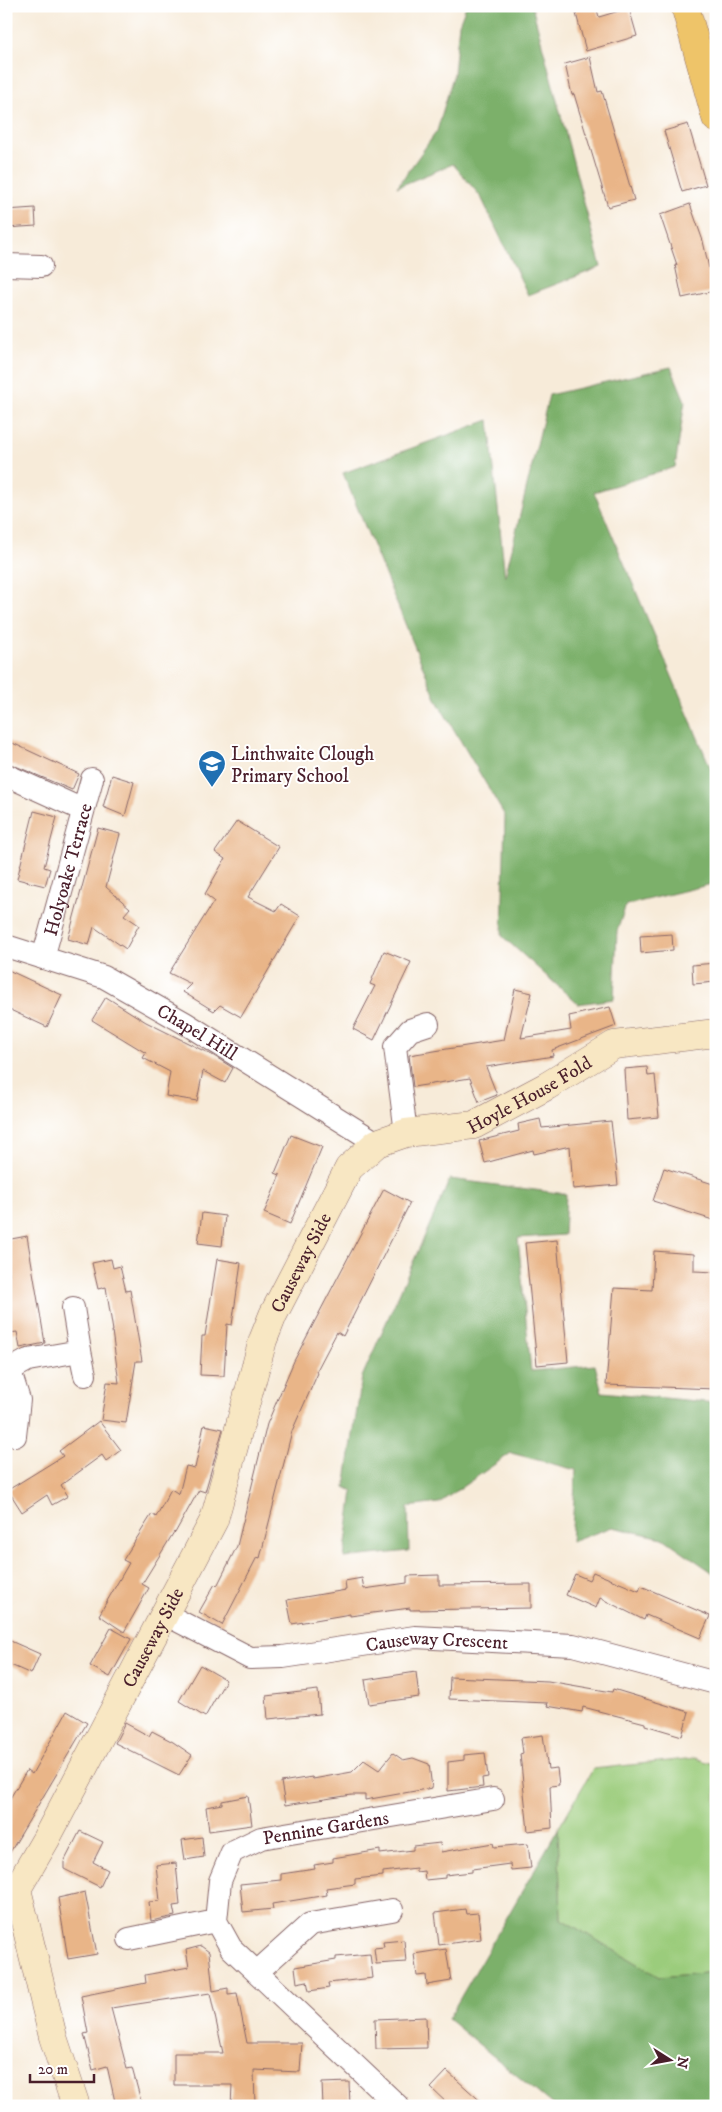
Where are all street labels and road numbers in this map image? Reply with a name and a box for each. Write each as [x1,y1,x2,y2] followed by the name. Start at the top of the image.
[40,801,98,939] street label: Holyoake Terrace
[152,999,242,1066] street label: Chapel Hill
[464,1051,597,1140] street label: Hoyle House Fold
[266,1209,337,1317] street label: Causeway Side
[118,1584,189,1692] street label: Causeway Side
[364,1627,509,1657] street label: Causeway Crescent
[261,1807,390,1851] street label: Pennine Gardens

